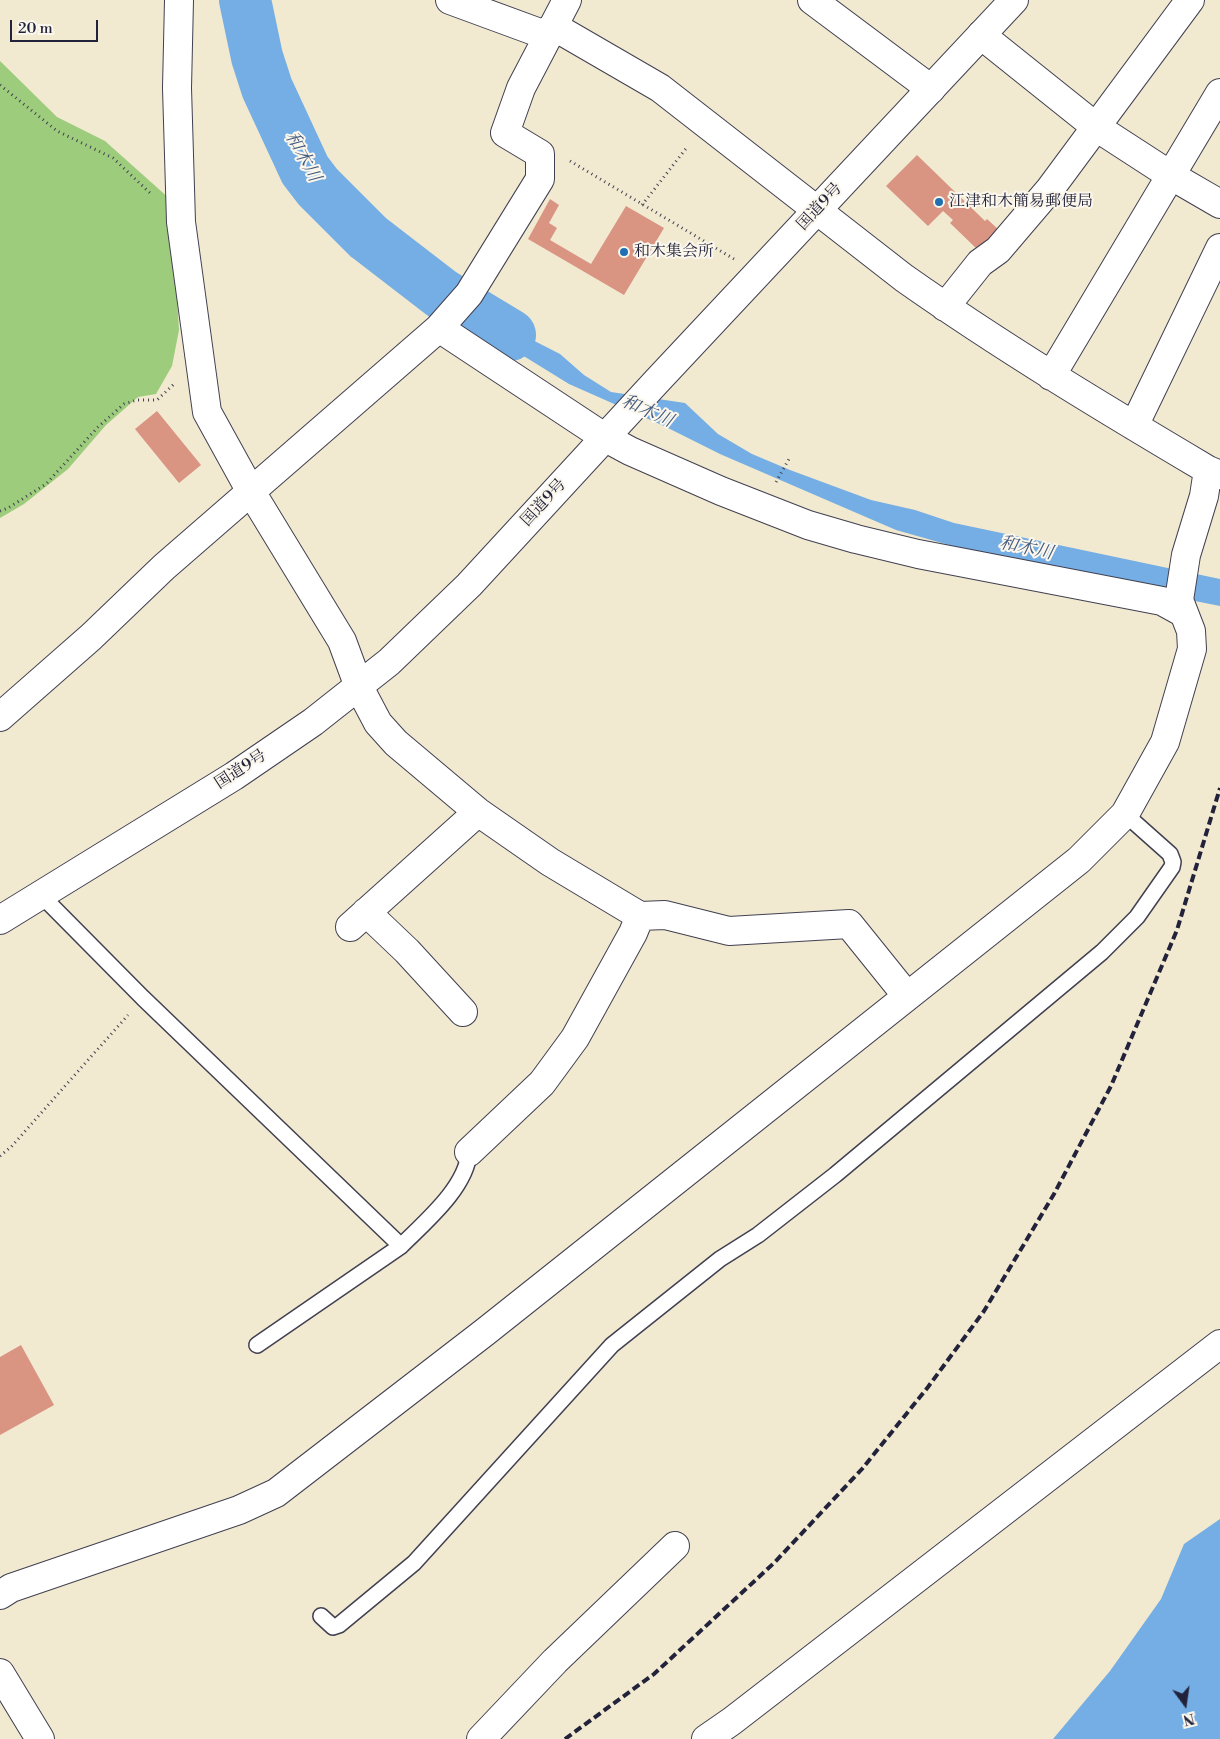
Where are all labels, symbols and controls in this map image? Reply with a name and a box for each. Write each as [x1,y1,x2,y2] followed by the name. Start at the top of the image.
[12,10,100,42] scale bar
[18,19,53,38] text: 20 m
[279,128,325,186] water label: 和木川
[793,179,847,235] street label: 国道9号
[949,192,1093,212] place label: 江津和木簡易郵便局
[933,196,945,208] marker: 江津和木簡易郵便局
[634,242,714,262] place label: 和木集会所
[618,246,630,258] marker: 和木集会所
[618,391,676,433] water label: 和木川
[517,475,571,531] street label: 国道9号
[997,533,1055,565] water label: 和木川
[212,746,270,794] street label: 国道9号
[1160,1679,1210,1729] north arrow
[1181,1708,1196,1729] text: N

